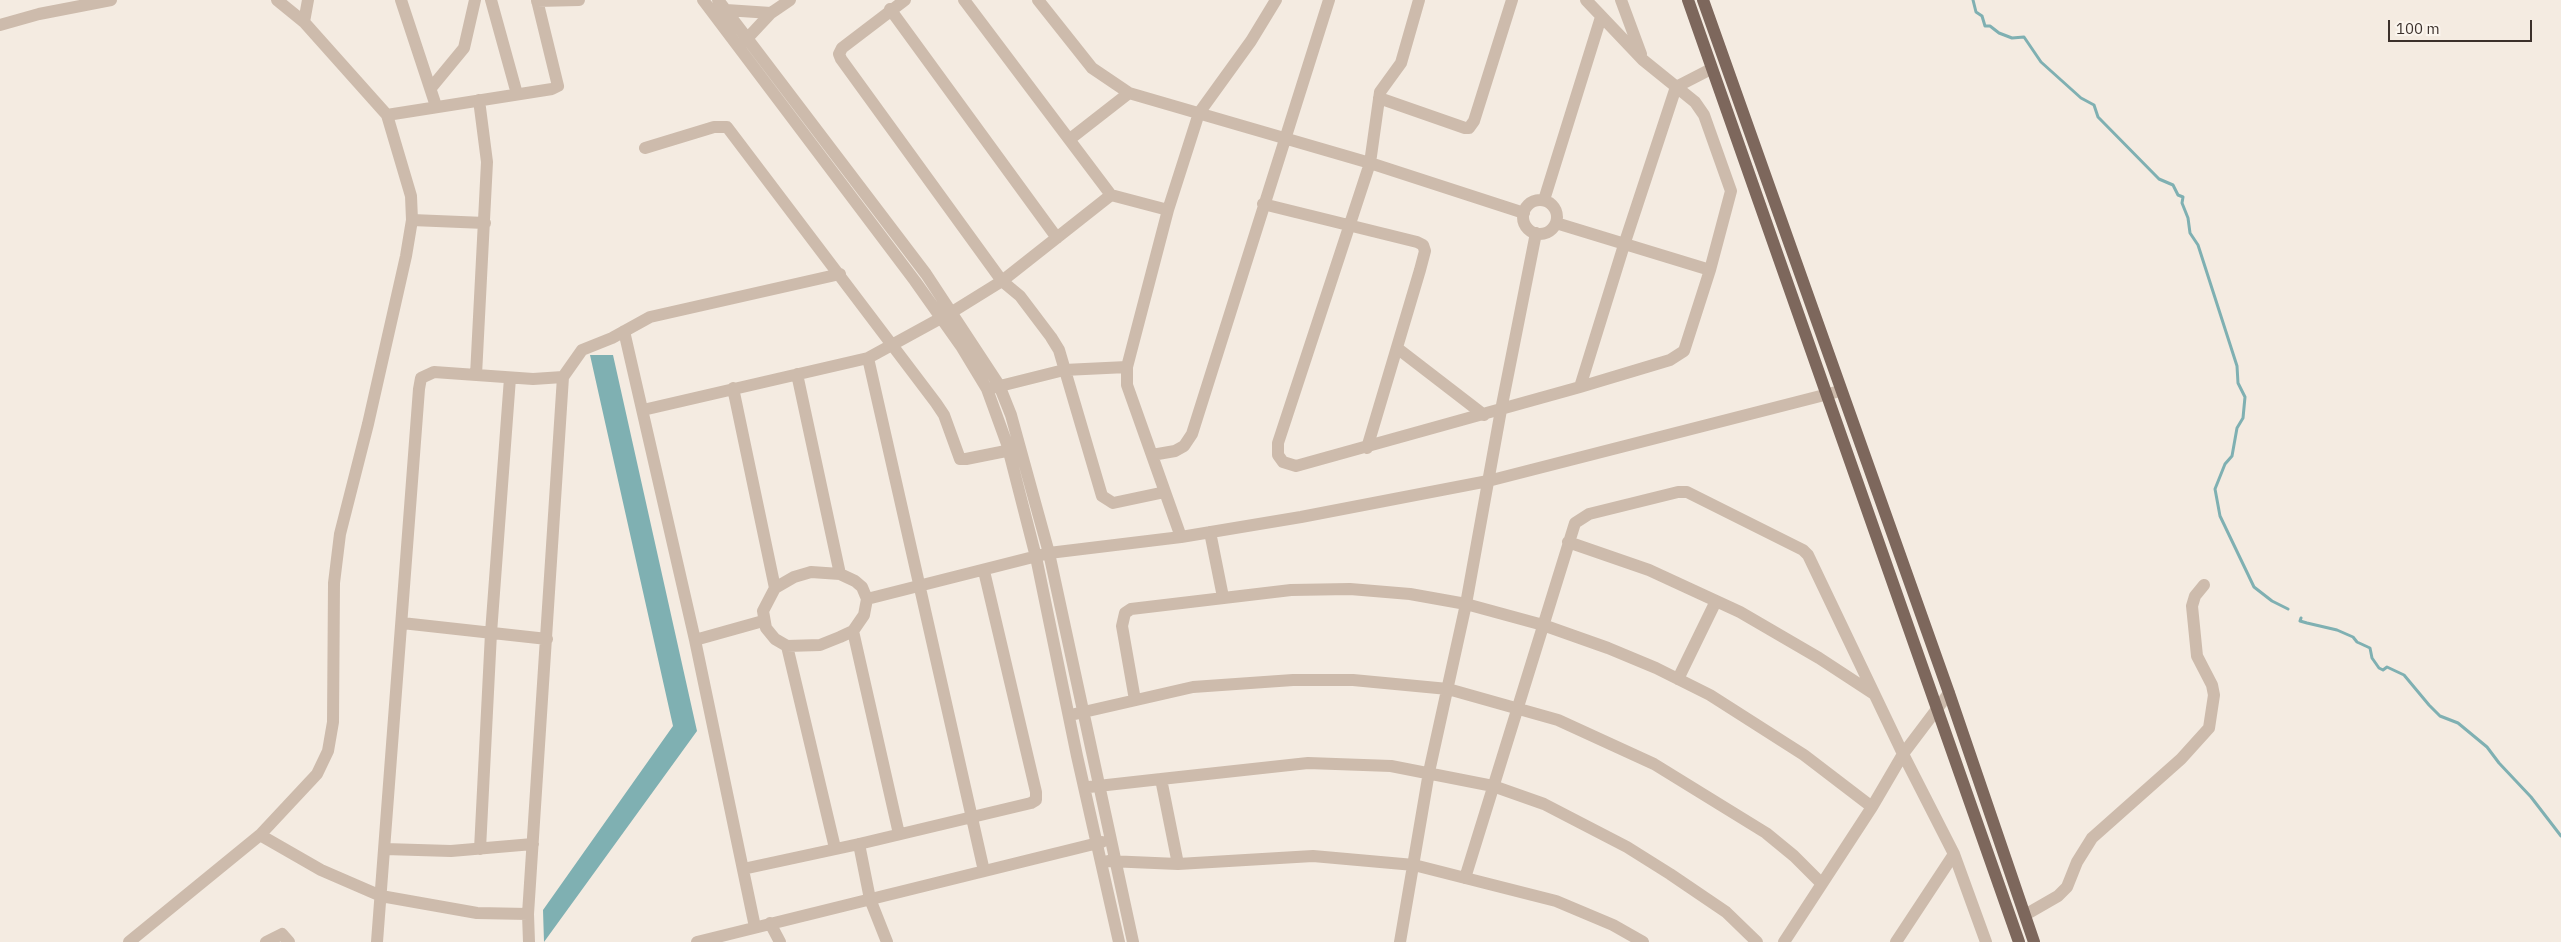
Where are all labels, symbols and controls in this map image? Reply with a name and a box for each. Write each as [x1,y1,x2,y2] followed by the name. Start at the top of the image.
[2391,10,2535,42] scale bar
[2396,19,2440,38] text: 100 m

